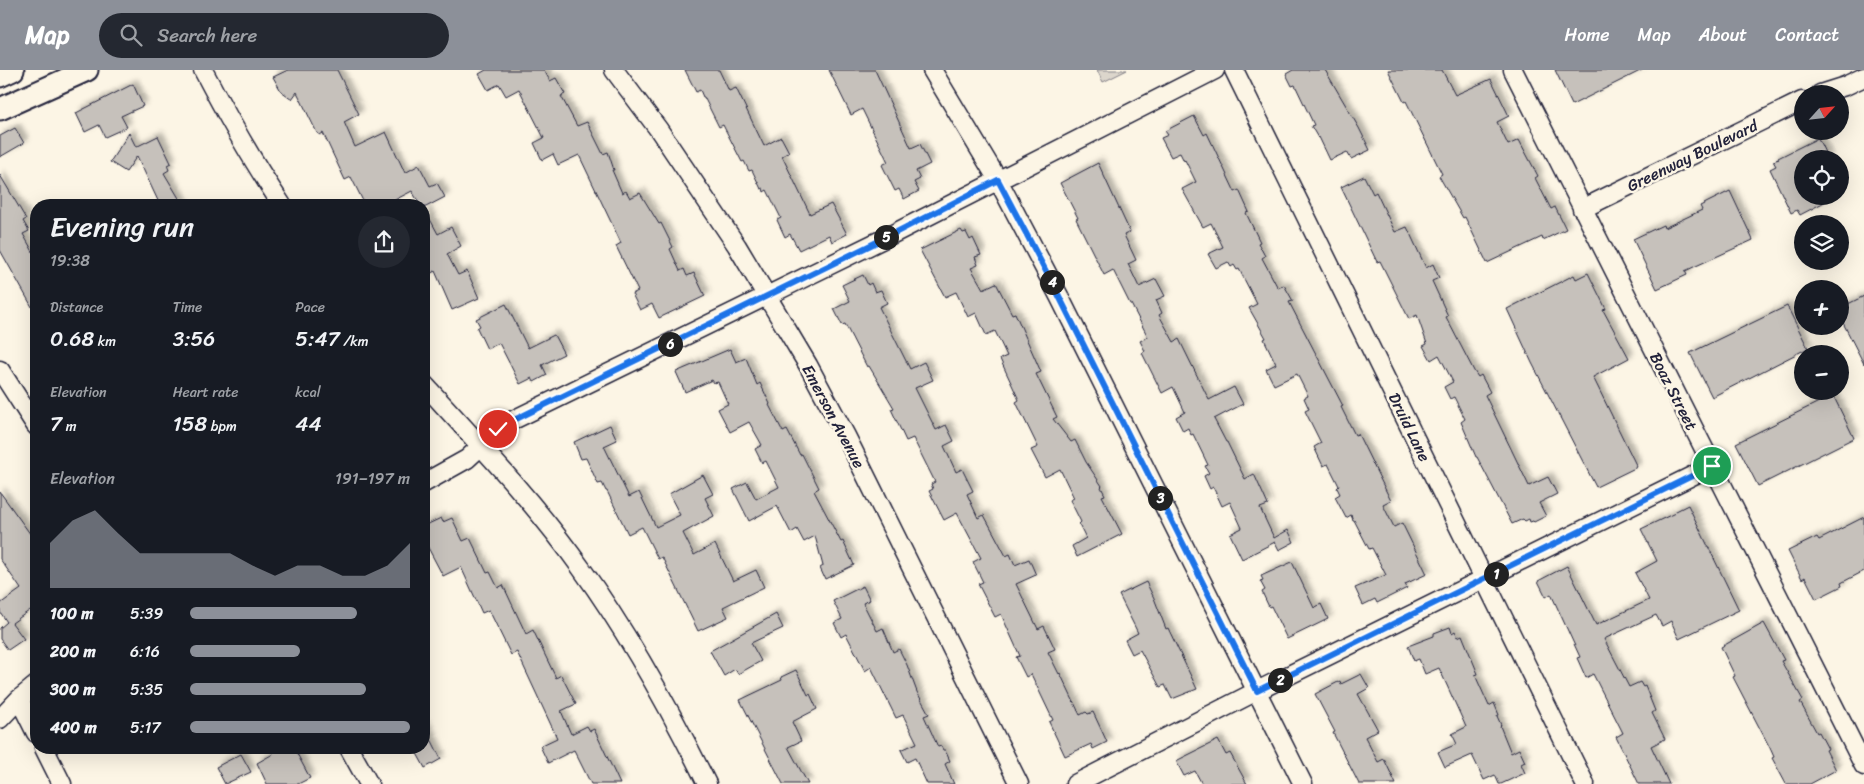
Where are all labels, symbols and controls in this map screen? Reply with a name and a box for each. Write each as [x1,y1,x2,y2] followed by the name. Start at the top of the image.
[99,13,449,58] search box
[25,14,69,56] text: Map
[157,19,257,52] text: Search here
[1565,19,1610,51] text: Home
[1638,19,1671,51] text: Map
[1699,19,1747,51] text: About
[1775,19,1839,51] text: Contact
[117,21,145,49] icon: search
[1794,85,1849,140] north arrow
[1794,85,1849,400] map controls
[1622,110,1764,200] street label: Greenway Boulevard
[1794,150,1849,205] button: locate
[50,202,194,251] text: Evening run
[1794,215,1849,270] button: layers
[358,216,410,268] button: share
[874,224,898,250] pin: 5
[882,225,891,250] text: 5
[50,246,90,275] text: 19:38
[1040,270,1064,294] pin: 4
[1048,270,1057,295] text: 4
[1794,280,1849,335] button: +
[50,295,103,320] text: Distance
[173,295,202,320] text: Time
[295,295,325,320] text: Pace
[50,320,94,358] text: 0.68
[173,320,215,358] text: 3:56
[295,320,340,358] text: 5:47
[94,329,116,354] text: km
[340,329,368,354] text: /km
[658,332,682,356] pin: 6
[667,332,674,357] text: 6
[1794,345,1849,400] button: −
[1641,347,1706,435] street label: Boaz Street
[794,359,873,474] street label: Emerson Avenue
[50,380,107,405] text: Elevation
[173,380,238,405] text: Heart rate
[295,380,321,405] text: kcal
[1380,388,1439,467] street label: Druid Lane
[50,405,62,443] text: 7
[173,405,207,443] text: 158
[295,405,322,443] text: 44
[477,408,519,450] pin
[62,414,76,439] text: m
[207,414,237,439] text: bpm
[484,415,512,443] icon: check
[1691,445,1733,487] pin
[1698,452,1726,480] icon: arrive
[50,464,115,493] text: Elevation
[335,464,410,493] text: 191–197 m
[1148,486,1172,510] pin: 3
[1157,486,1164,511] text: 3
[1484,562,1508,586] pin: 1
[1493,562,1500,587] text: 1
[50,599,94,628] text: 100 m
[130,599,163,628] text: 5:39
[50,637,96,666] text: 200 m
[130,637,160,666] text: 6:16
[1268,668,1292,692] pin: 2
[1276,668,1285,693] text: 2
[50,675,95,704] text: 300 m
[130,675,163,704] text: 5:35
[50,713,97,742] text: 400 m
[130,713,161,742] text: 5:17

